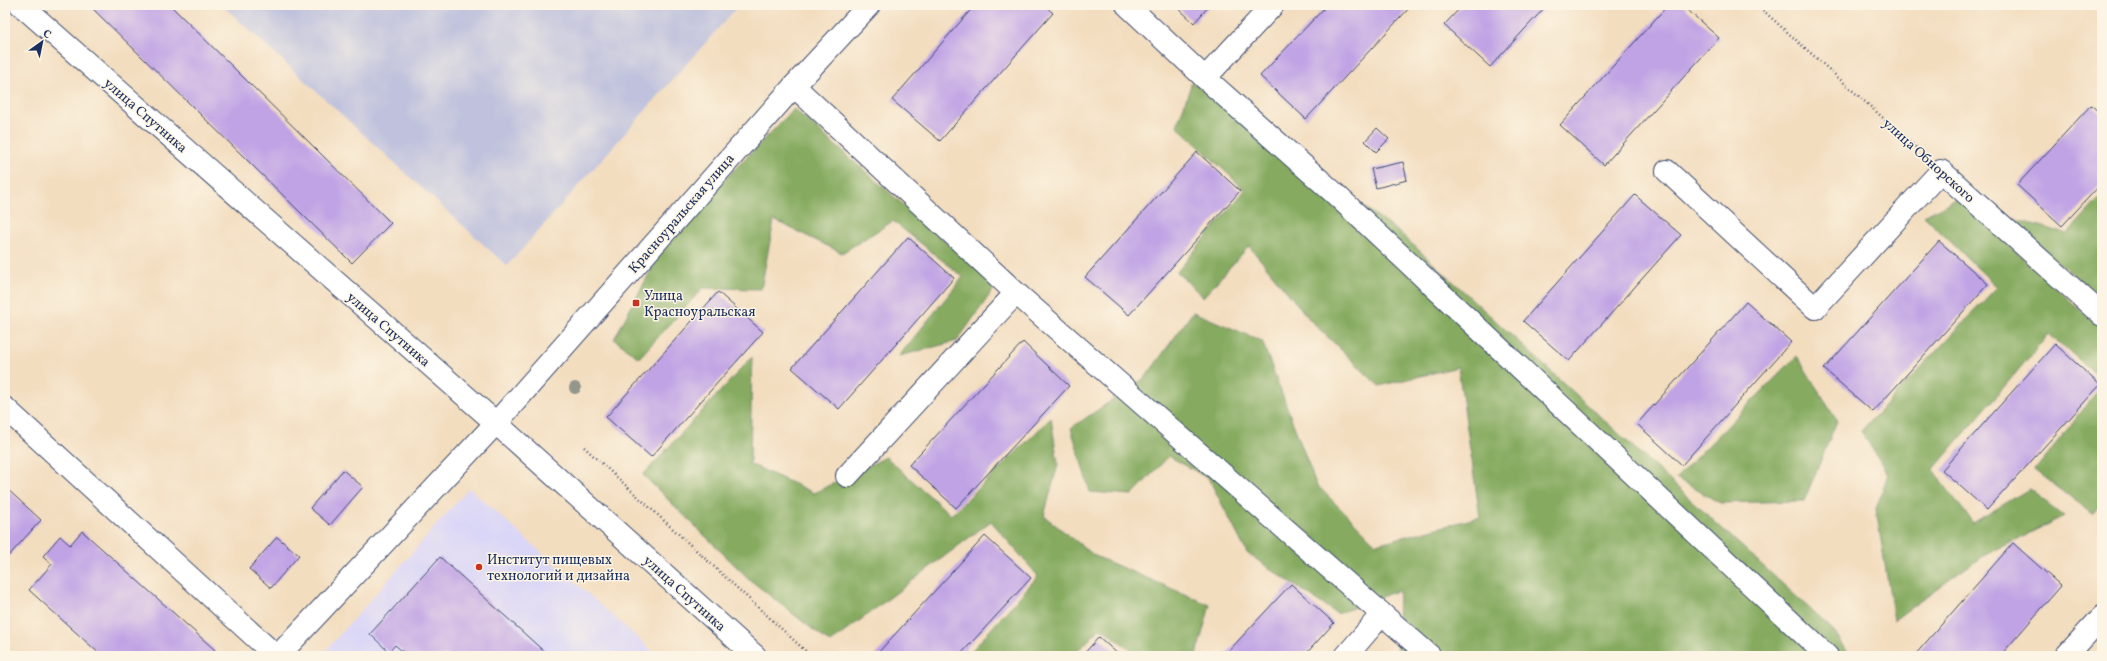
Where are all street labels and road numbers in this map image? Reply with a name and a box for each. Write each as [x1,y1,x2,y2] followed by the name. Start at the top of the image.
[99,74,191,158] street label: улица Спутника
[1878,115,1978,208] street label: улица Обнорского
[625,150,739,278] street label: Красноуральская улица
[342,288,434,372] street label: улица Спутника
[639,552,729,636] street label: улица Спутника

